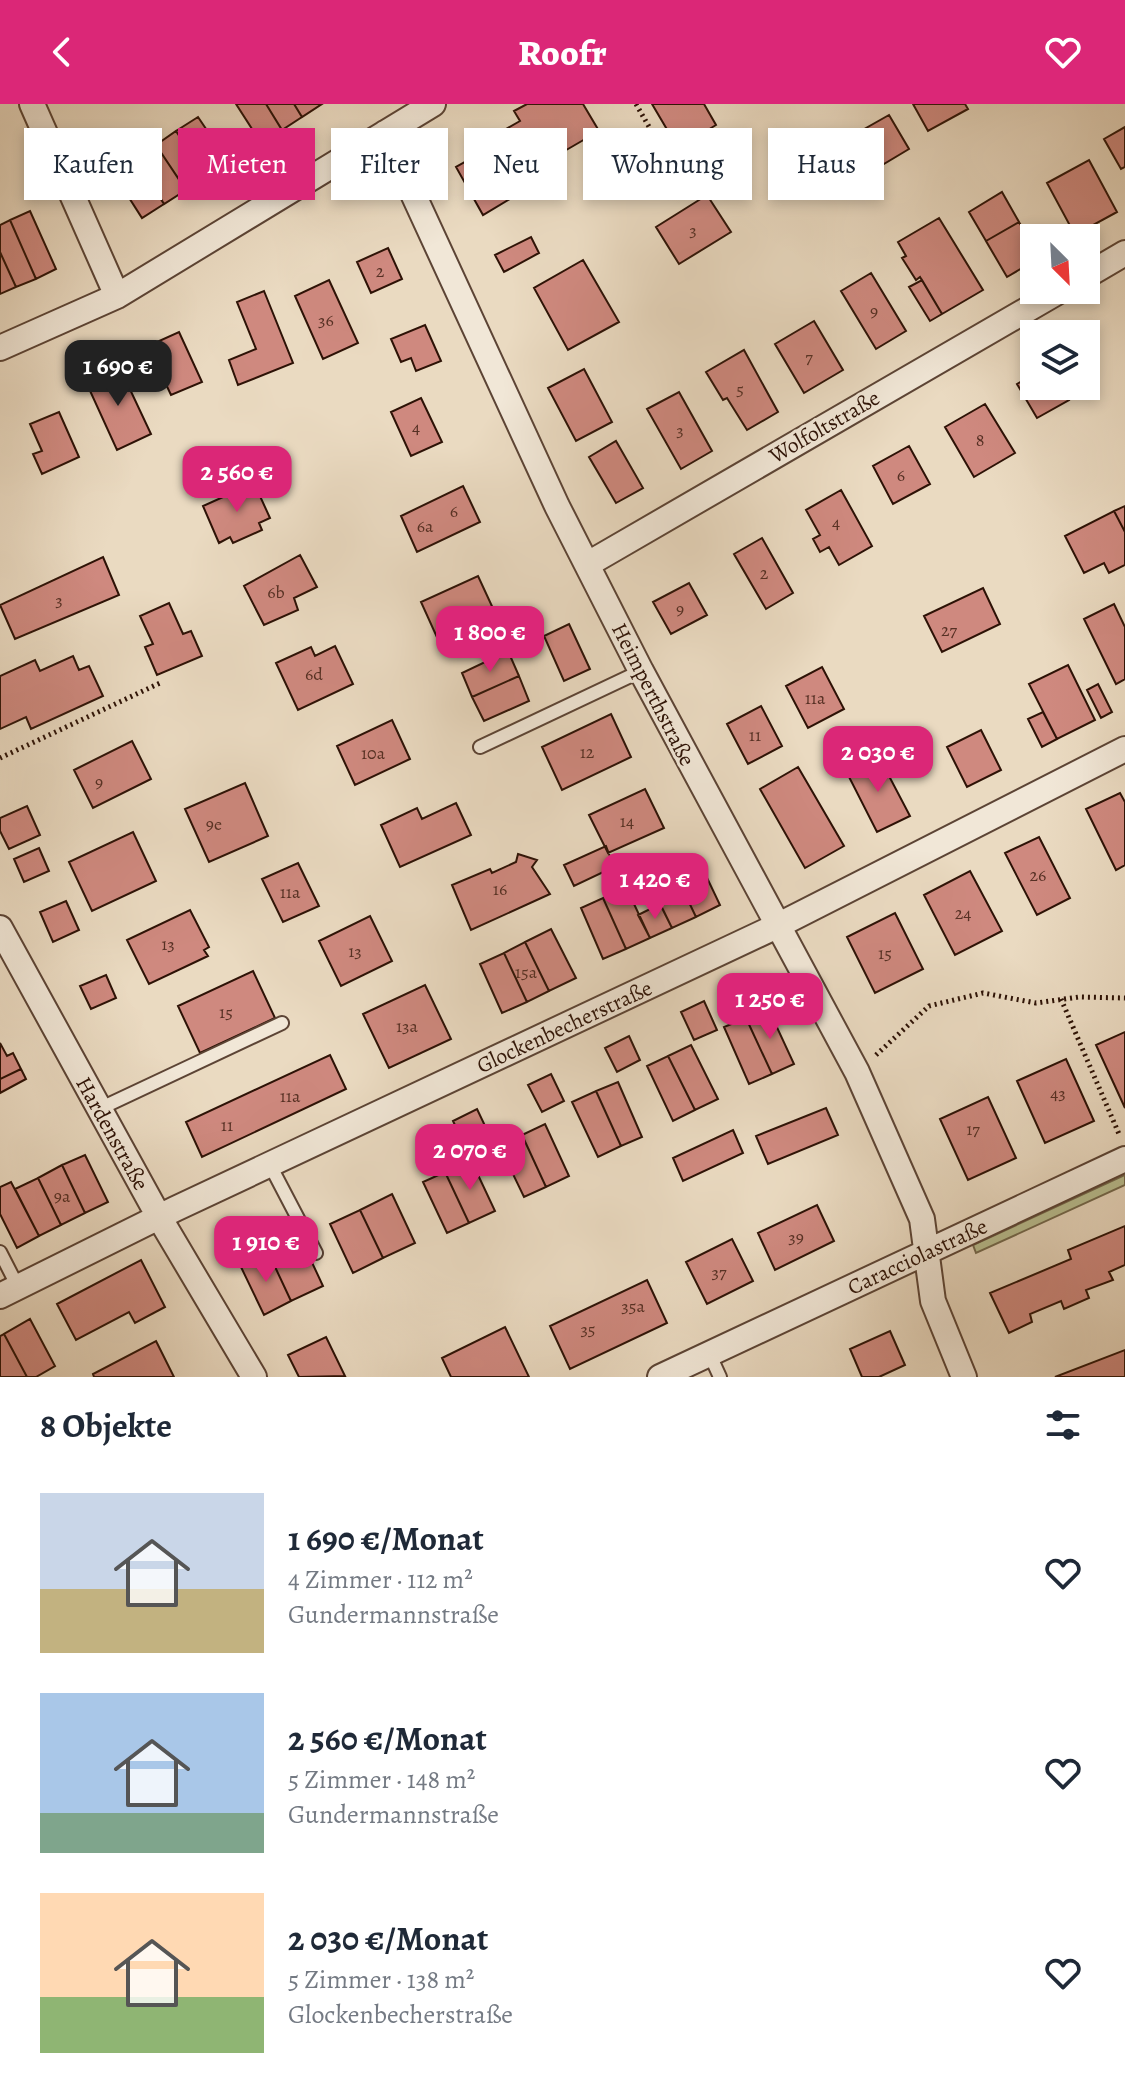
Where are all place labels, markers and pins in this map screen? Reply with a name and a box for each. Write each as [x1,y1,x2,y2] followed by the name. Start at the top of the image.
[44,340,192,408] pin: 1 690 €
[163,446,311,514] pin: 2 560 €
[416,606,564,674] pin: 1 800 €
[804,726,952,794] pin: 2 030 €
[581,853,729,921] pin: 1 420 €
[696,973,844,1041] pin: 1 250 €
[396,1124,544,1192] pin: 2 070 €
[192,1216,340,1284] pin: 1 910 €

